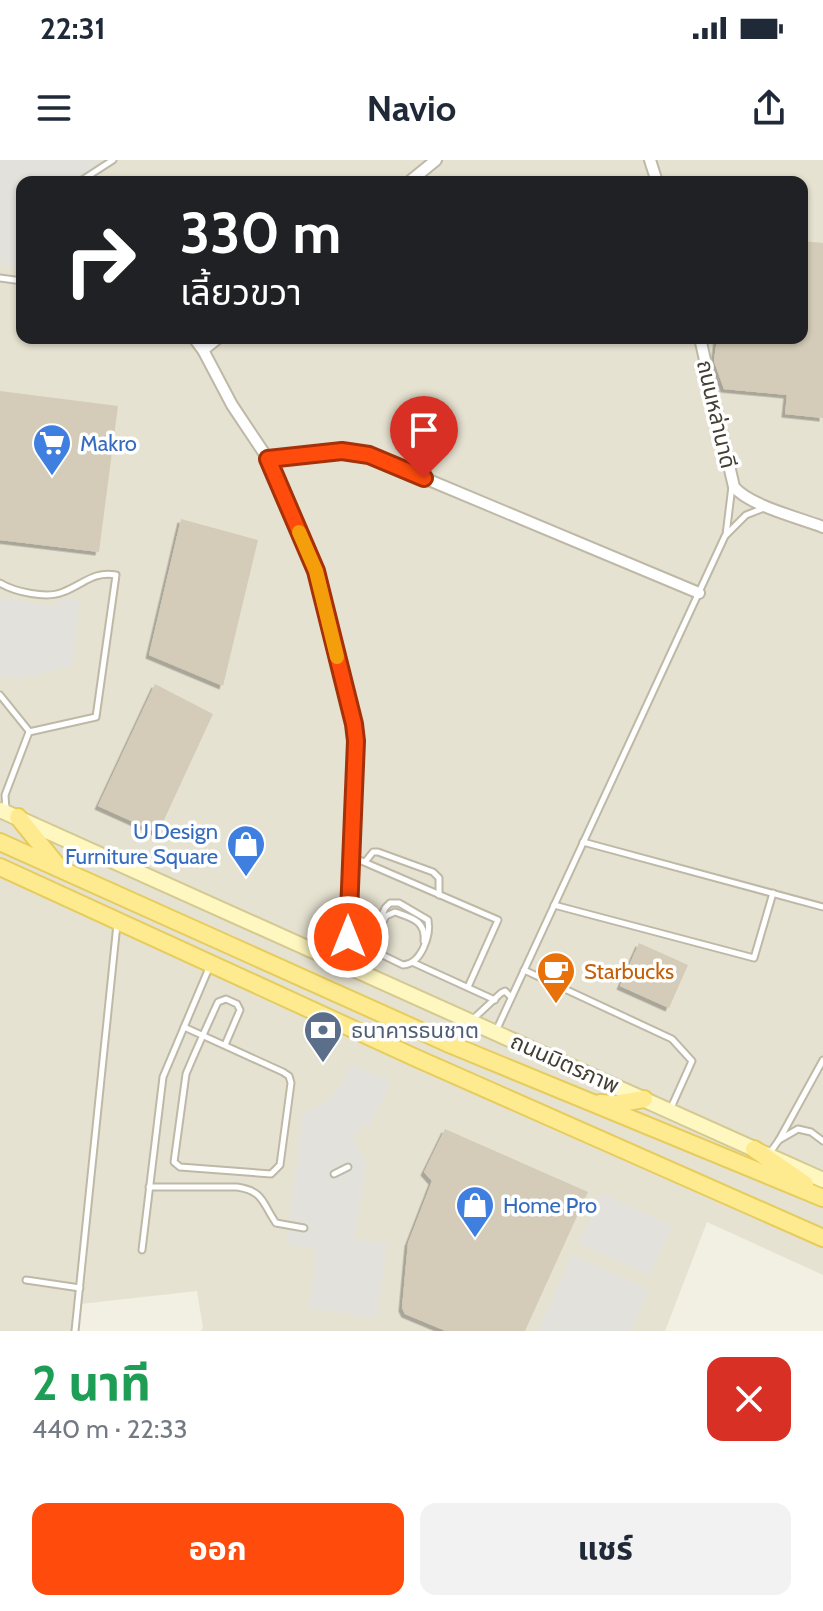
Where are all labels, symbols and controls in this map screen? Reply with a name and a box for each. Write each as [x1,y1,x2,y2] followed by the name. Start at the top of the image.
[40,10,106,47] text: 22:31
[32,86,76,130] icon: menu
[367,86,456,130] text: Navio
[747,86,791,130] icon: share
[180,199,341,267] text: 330 m
[48,208,152,312] icon: right
[180,270,302,314] text: เลี้ยวขวา
[691,357,742,471] street label: ถนนหล่านาดี
[390,396,458,478] pin
[402,408,446,452] icon: arrive
[31,422,73,477] supermarket icon: Makro
[80,430,137,457] place label: Makro
[65,818,218,870] place label: U Design Furniture Square
[225,823,267,878] shop icon: U Design Furniture Square
[306,895,390,979] position arrow
[535,950,577,1005] cafe icon: Starbucks
[584,958,674,985] place label: Starbucks
[302,1009,344,1064] bank icon: ธนาคารธนชาต
[351,1017,479,1044] place label: ธนาคารธนชาต
[506,1028,623,1099] street label: ถนนมิตรภาพ
[454,1184,496,1239] shop icon: Home Pro
[503,1192,597,1219] place label: Home Pro
[32,1354,151,1412] text: 2 นาที
[707,1357,791,1441] button: close
[32,1413,188,1445] text: 440 m · 22:33
[32,1503,404,1595] button: ออก
[420,1503,791,1595] button: แชร์

